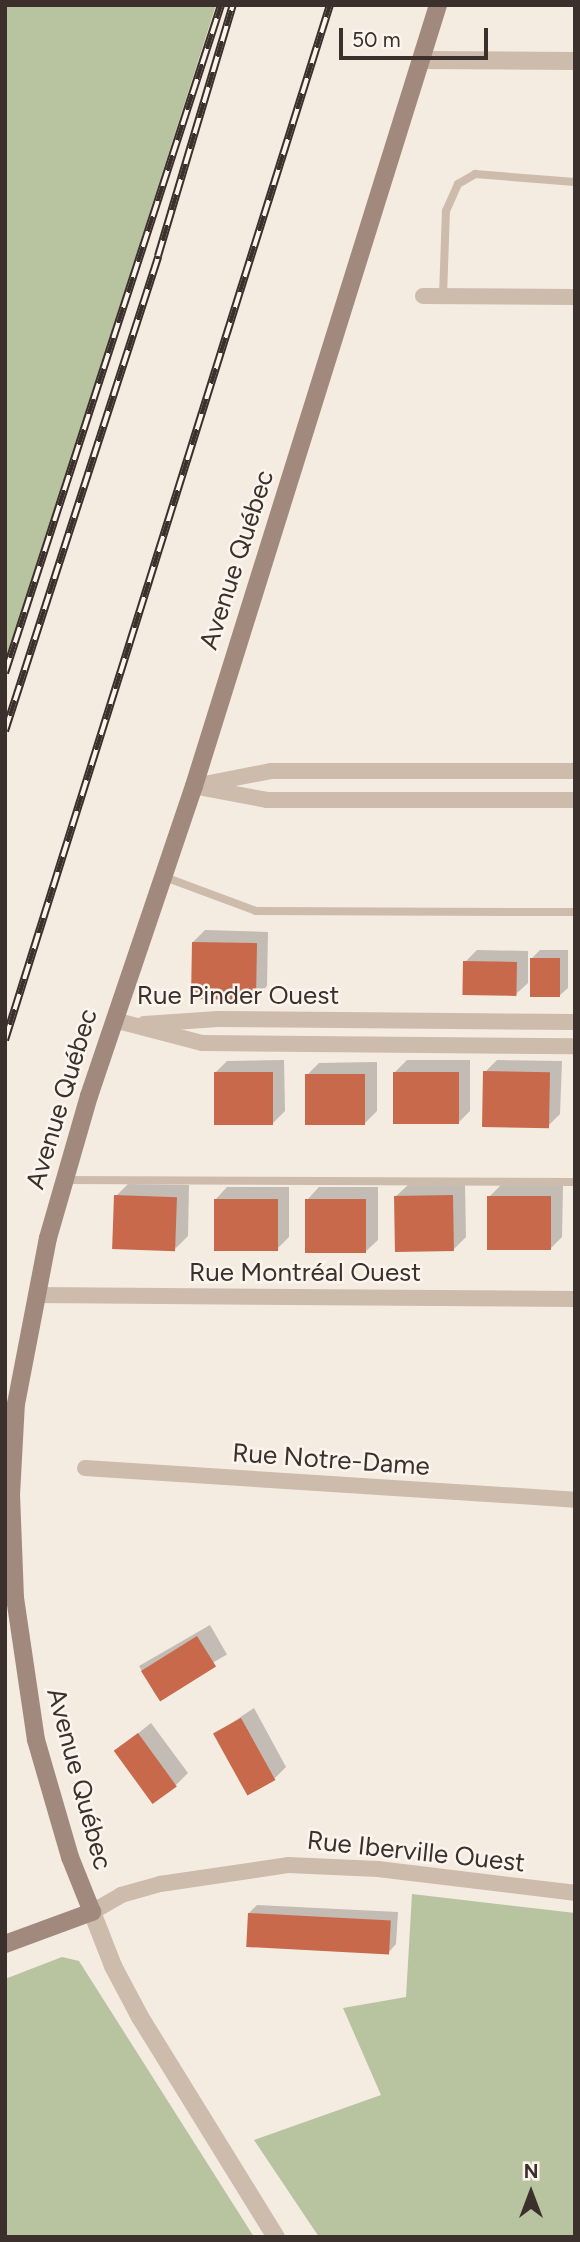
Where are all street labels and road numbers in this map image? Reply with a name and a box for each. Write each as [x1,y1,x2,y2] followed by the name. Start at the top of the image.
[193,466,281,654] street label: Avenue Québec
[137,980,339,1012] street label: Rue Pinder Ouest
[20,1005,104,1193] street label: Avenue Québec
[189,1257,421,1289] street label: Rue Montréal Ouest
[231,1438,431,1482] street label: Rue Notre-Dame
[40,1685,118,1873] street label: Avenue Québec
[305,1825,527,1879] street label: Rue Iberville Ouest

